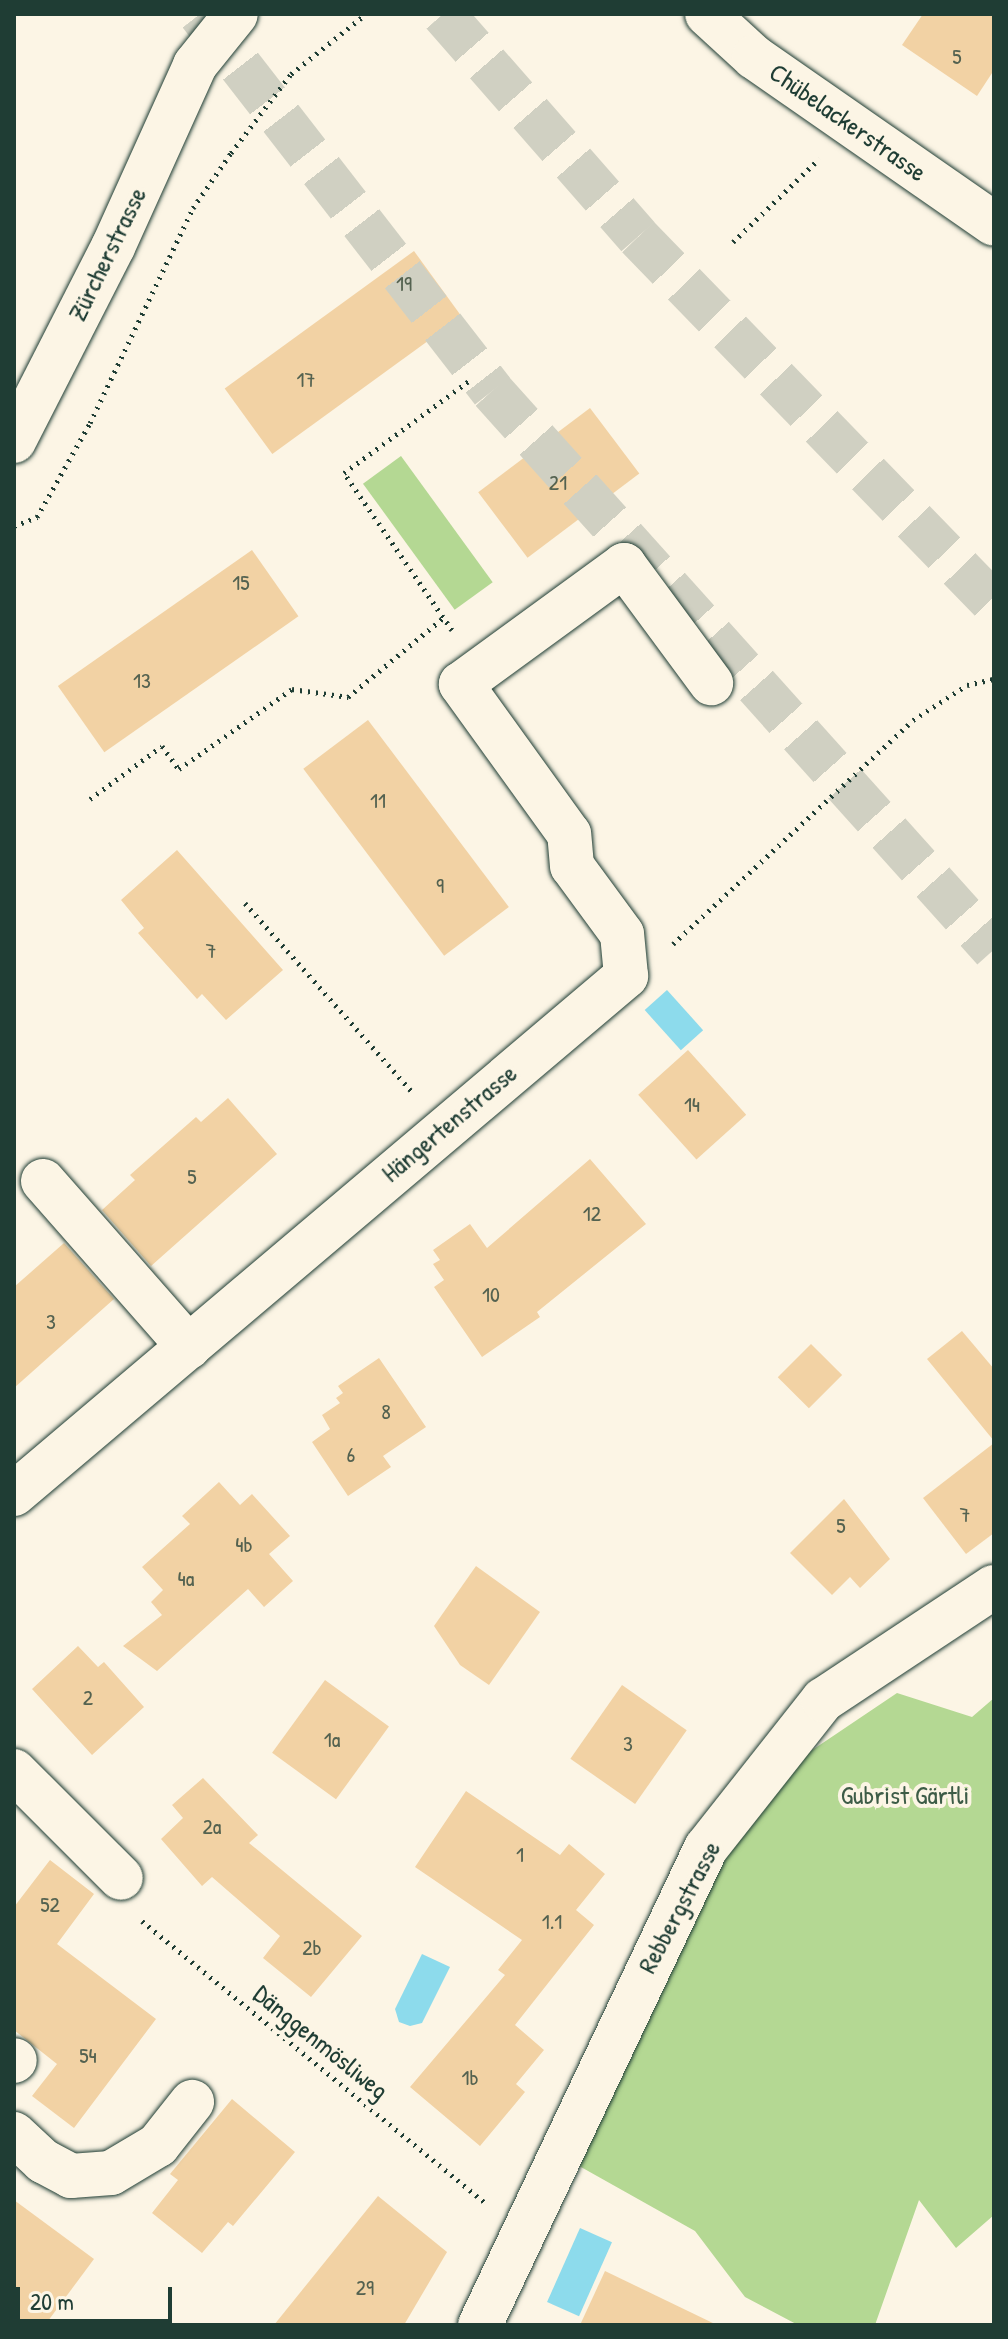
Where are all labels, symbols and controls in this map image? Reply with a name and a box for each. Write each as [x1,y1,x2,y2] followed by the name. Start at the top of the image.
[952,44,962,70] house number: 5
[763,56,933,188] street label: Chübelackerstrasse
[61,182,153,326] street label: Zürcherstrasse
[396,271,412,297] house number: 19
[297,367,315,393] house number: 17
[549,470,567,496] house number: 21
[232,570,250,596] house number: 15
[133,668,151,694] house number: 13
[370,788,386,814] house number: 11
[436,873,444,899] house number: 9
[206,938,216,964] house number: 7
[375,1058,523,1188] street label: Hängertenstrasse
[684,1092,700,1118] house number: 14
[187,1164,197,1190] house number: 5
[583,1201,601,1227] house number: 12
[482,1282,500,1308] house number: 10
[46,1309,56,1335] house number: 3
[381,1399,391,1425] house number: 8
[347,1442,355,1468] house number: 6
[960,1502,970,1528] house number: 7
[836,1513,846,1539] house number: 5
[235,1532,253,1558] house number: 4b
[178,1566,194,1592] house number: 4a
[83,1685,93,1711] house number: 2
[324,1727,340,1753] house number: 1a
[623,1731,633,1757] house number: 3
[841,1779,969,1811] park label: Gubrist Gärtli
[203,1814,221,1840] house number: 2a
[631,1836,727,1978] street label: Rebbergstrasse
[516,1842,524,1868] house number: 1
[40,1892,60,1918] house number: 52
[542,1909,562,1935] house number: 1.1
[302,1935,322,1961] house number: 2b
[247,1978,395,2106] street label: Dänggenmösliweg
[79,2043,97,2069] house number: 54
[461,2065,479,2091] house number: 1b
[20,2271,176,2321] scale bar
[356,2275,374,2301] house number: 29
[30,2285,74,2317] text: 20 m

